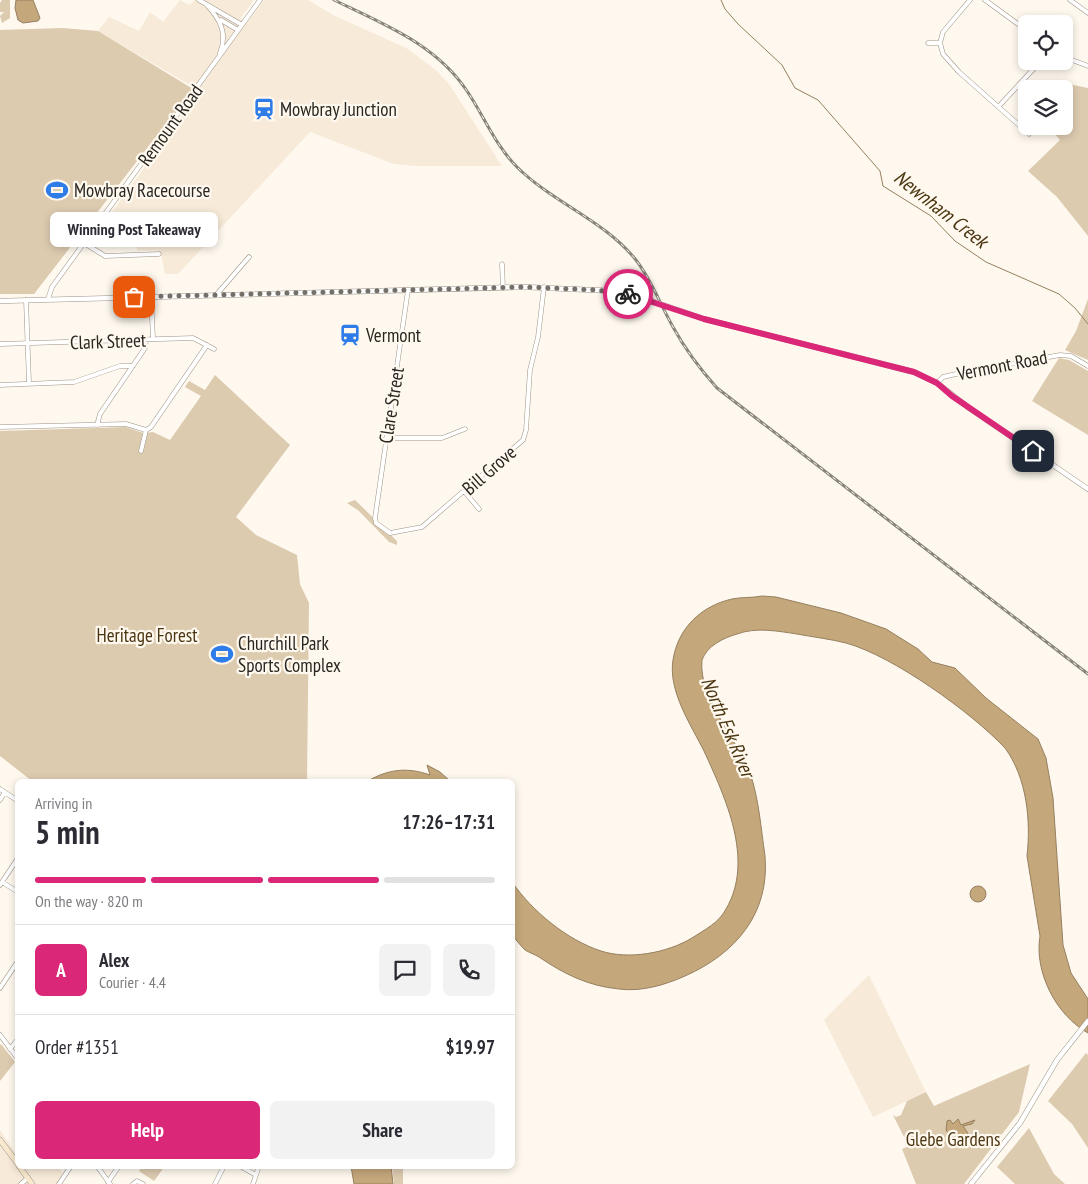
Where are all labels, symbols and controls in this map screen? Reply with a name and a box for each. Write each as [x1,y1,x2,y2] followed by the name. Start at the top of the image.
[1018,15,1073,135] map controls
[1018,15,1073,70] button: locate
[132,79,208,171] street label: Remount Road
[1018,80,1073,135] button: layers
[251,96,277,122] station icon: Mowbray Junction
[280,97,397,121] place label: Mowbray Junction
[889,164,995,255] water label: Newnham Creek
[44,177,70,203] sports icon: Mowbray Racecourse
[74,178,210,202] place label: Mowbray Racecourse
[50,212,218,247] callout: Winning Post Takeaway
[67,219,201,239] text: Winning Post Takeaway
[603,269,653,319] courier
[113,276,155,318] pin
[614,280,642,308] icon: bike
[120,283,148,311] icon: bag
[337,322,363,348] station icon: Vermont
[365,323,422,347] place label: Vermont
[69,328,147,354] street label: Clark Street
[954,344,1049,386] street label: Vermont Road
[373,364,409,445] street label: Clare Street
[1012,430,1054,472] pin
[1019,437,1047,465] icon: home
[457,440,521,500] street label: Bill Grove
[96,623,198,647] park label: Heritage Forest
[238,631,341,677] place label: Churchill Park Sports Complex
[209,641,235,667] sports icon: Churchill Park Sports Complex
[695,673,762,783] water label: North Esk River
[35,793,92,813] text: Arriving in
[402,810,495,834] text: 17:26–17:31
[35,811,100,853] text: 5 min
[35,891,143,911] text: On the way · 820 m
[379,944,431,996] button: chat
[443,944,495,996] button: phone
[99,948,129,972] text: Alex
[56,958,66,982] text: A
[99,972,166,992] text: Courier · 4.4
[35,1035,119,1059] text: Order #1351
[446,1035,495,1059] text: $19.97
[35,1101,260,1159] button: Help
[270,1101,495,1159] button: Share
[906,1127,1000,1151] park label: Glebe Gardens

